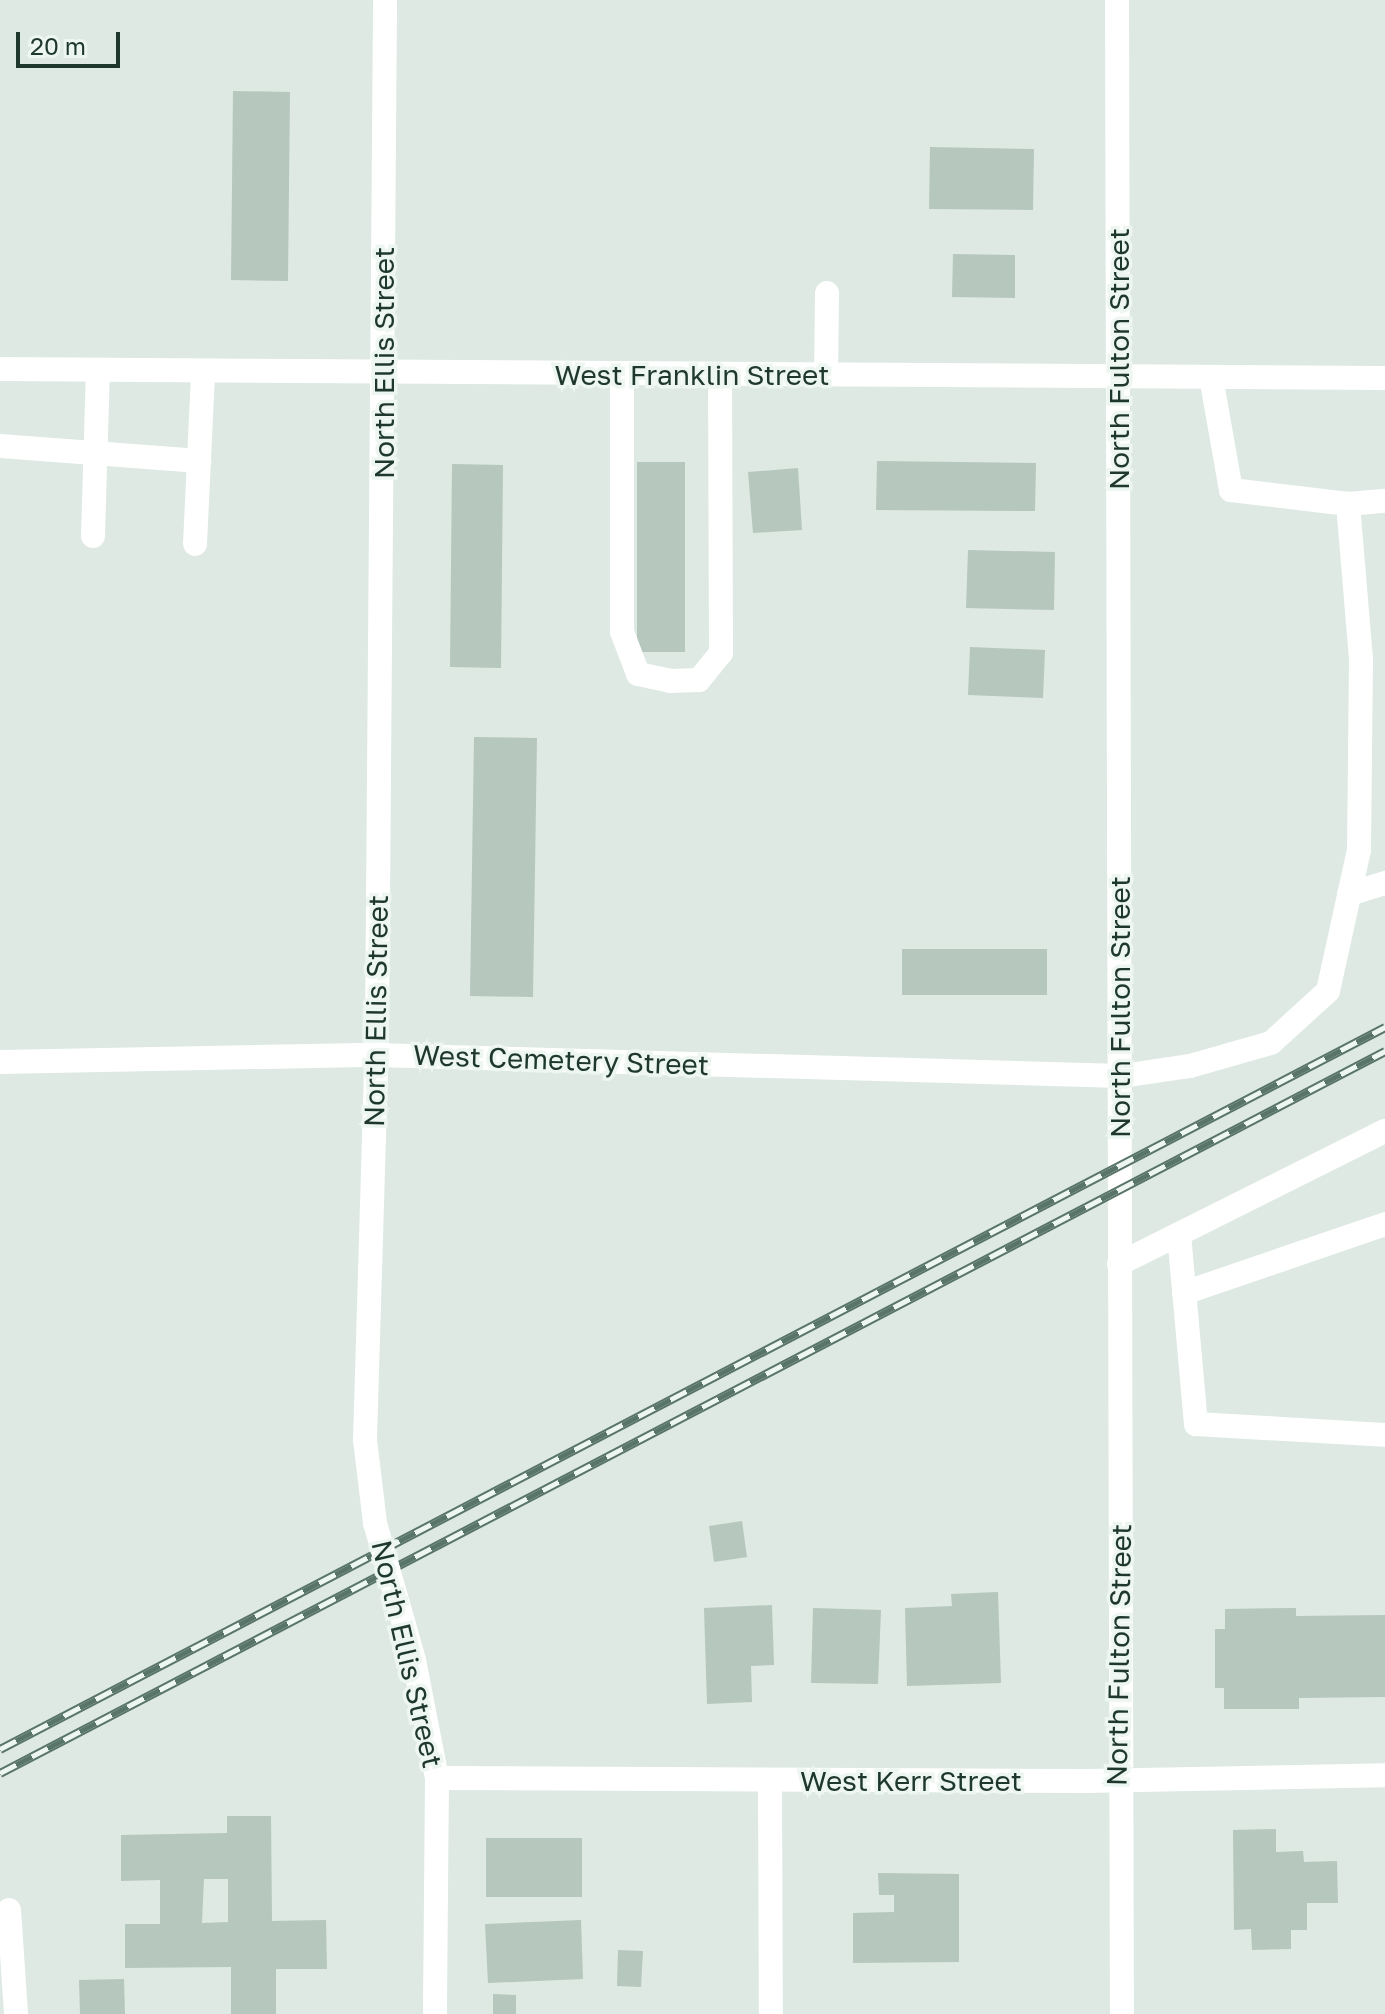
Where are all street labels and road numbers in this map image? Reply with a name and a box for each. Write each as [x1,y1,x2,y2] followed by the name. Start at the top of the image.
[1102,228,1136,490] street label: North Fulton Street
[367,247,401,479] street label: North Ellis Street
[555,358,829,392] street label: West Franklin Street
[1103,876,1137,1138] street label: North Fulton Street
[357,895,395,1127] street label: North Ellis Street
[412,1038,710,1082] street label: West Cemetery Street
[1100,1524,1138,1786] street label: North Fulton Street
[365,1537,449,1771] street label: North Ellis Street
[800,1764,1022,1798] street label: West Kerr Street

